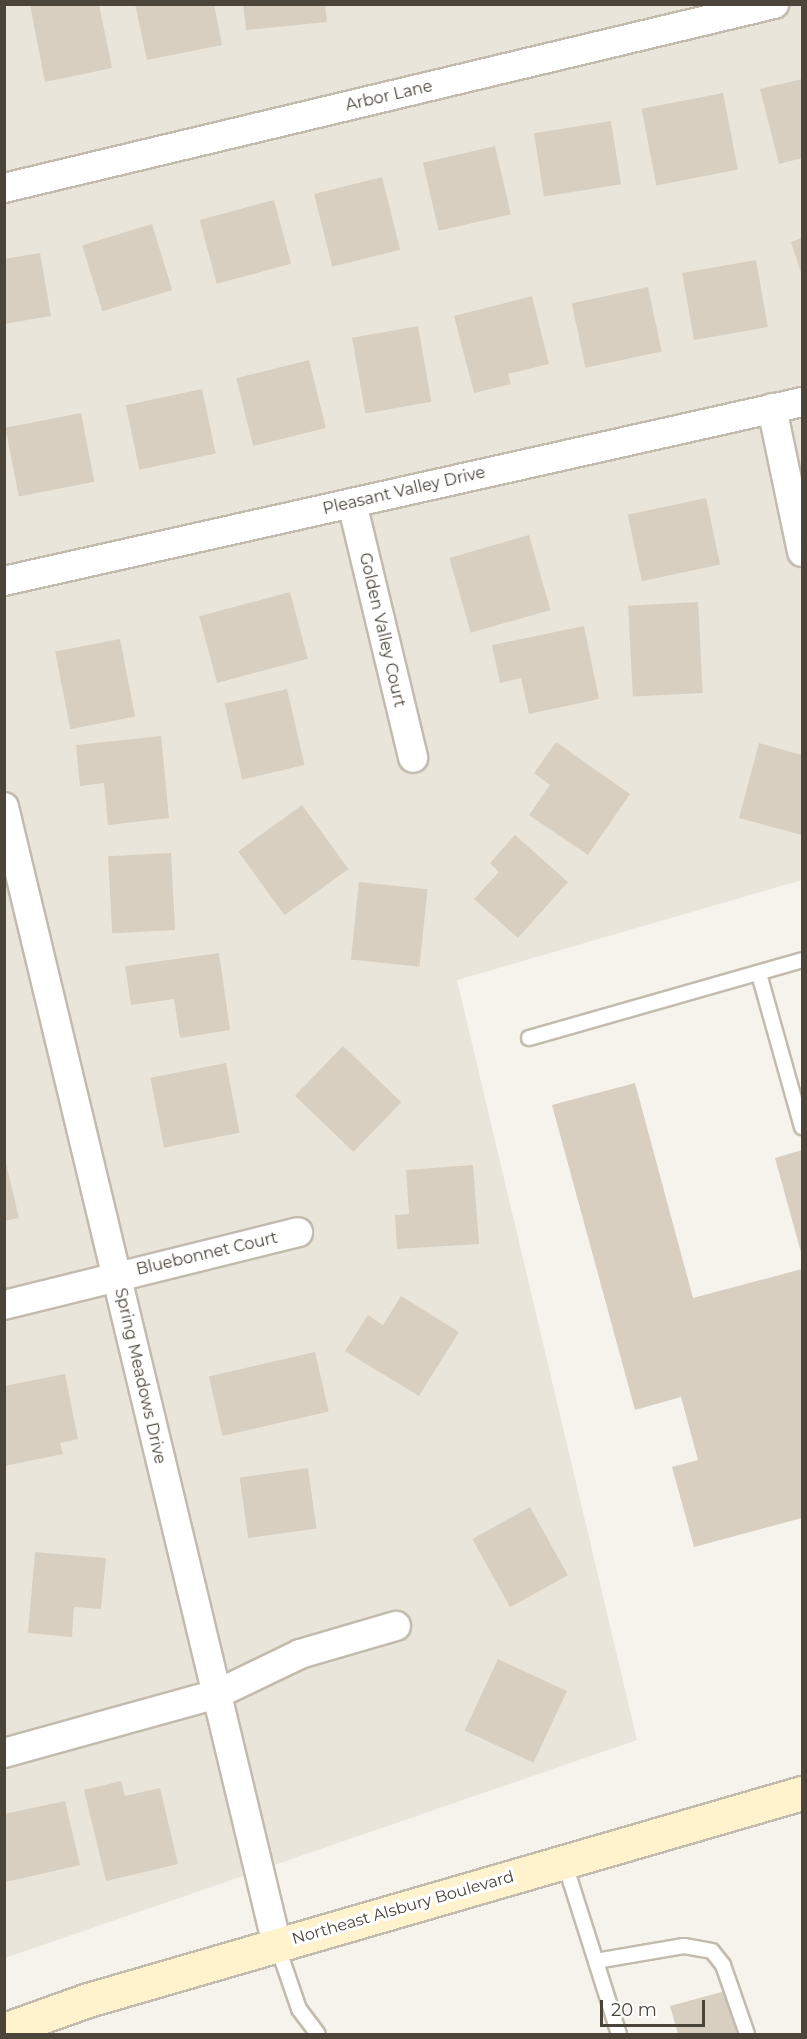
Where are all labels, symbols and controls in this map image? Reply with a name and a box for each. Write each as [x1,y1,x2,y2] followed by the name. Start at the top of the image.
[344,77,434,115] street label: Arbor Lane
[321,463,487,519] street label: Pleasant Valley Drive
[355,551,409,709] street label: Golden Valley Court
[134,1228,280,1280] street label: Bluebonnet Court
[110,1286,170,1466] street label: Spring Meadows Drive
[290,1867,516,1949] street label: Northeast Alsbury Boulevard
[603,1988,708,2026] scale bar
[611,1999,657,2021] text: 20 m

